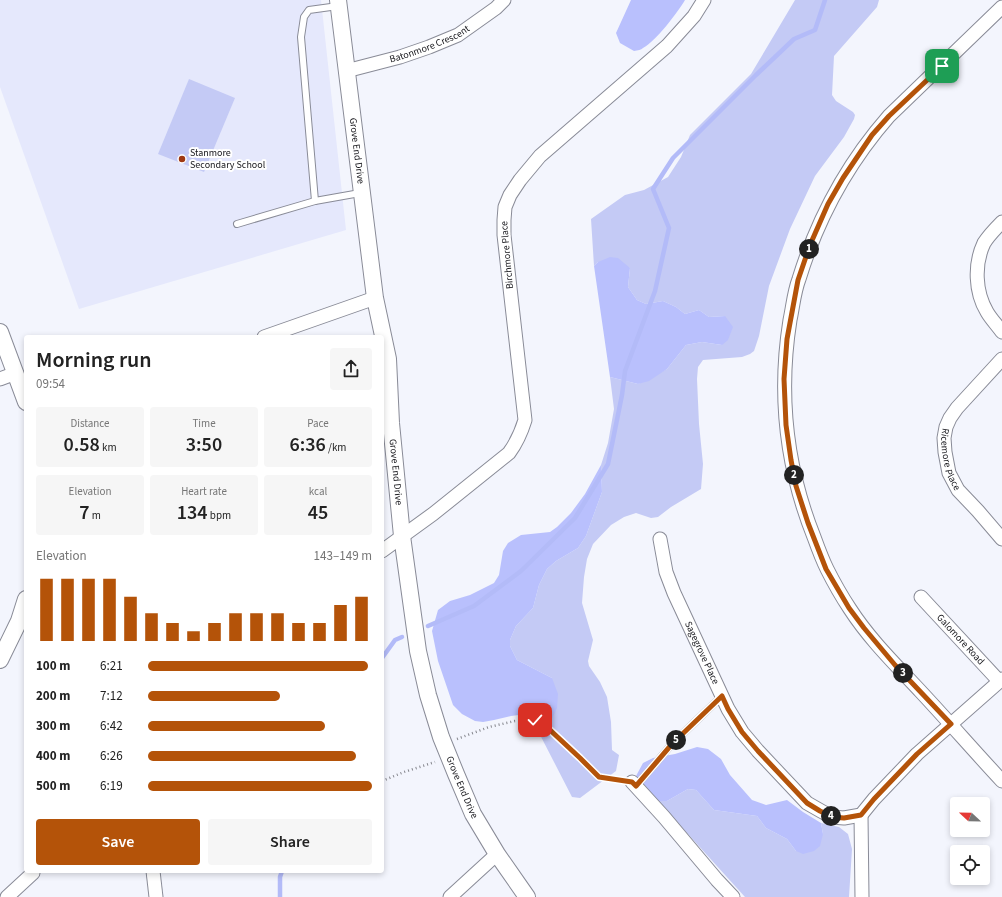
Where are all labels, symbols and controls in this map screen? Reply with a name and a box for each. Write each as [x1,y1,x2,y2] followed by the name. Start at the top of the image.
[388,21,473,66] street label: Batonmore Crescent
[925,49,959,83] pin
[931,55,953,77] icon: arrive
[346,117,368,185] street label: Grove End Drive
[190,146,266,172] place label: Stanmore Secondary School
[177,154,187,164] marker: Stanmore Secondary School
[497,220,517,290] street label: Birchmore Place
[799,239,819,259] pin: 1
[806,241,812,256] text: 1
[36,344,152,376] text: Morning run
[330,348,372,390] button: share
[36,375,65,393] text: 09:54
[70,416,110,431] text: Distance
[192,416,216,431] text: Time
[307,416,329,431] text: Pace
[937,427,964,493] street label: Ricemore Place
[63,431,100,459] text: 0.58
[186,431,222,459] text: 3:50
[290,431,326,459] text: 6:36
[386,438,406,506] street label: Grove End Drive
[100,440,117,455] text: km
[326,440,346,455] text: /km
[784,465,804,485] pin: 2
[791,467,797,482] text: 2
[69,484,111,499] text: Elevation
[181,484,227,499] text: Heart rate
[309,484,327,499] text: kcal
[79,499,89,527] text: 7
[177,499,208,527] text: 134
[308,499,328,527] text: 45
[89,508,101,523] text: m
[208,508,231,523] text: bpm
[36,547,87,565] text: Elevation
[314,547,372,565] text: 143–149 m
[933,611,988,668] street label: Galomore Road
[681,619,723,687] street label: Sagegrove Place
[36,657,70,675] text: 100 m
[100,657,123,675] text: 6:21
[893,663,913,683] pin: 3
[900,665,906,680] text: 3
[36,687,70,705] text: 200 m
[100,687,123,705] text: 7:12
[518,703,552,737] pin
[524,709,546,731] icon: check
[36,717,70,735] text: 300 m
[100,717,123,735] text: 6:42
[666,730,686,750] pin: 5
[673,732,679,747] text: 5
[36,747,70,765] text: 400 m
[100,747,123,765] text: 6:26
[442,754,481,821] street label: Grove End Drive
[36,777,70,795] text: 500 m
[100,777,123,795] text: 6:19
[950,797,990,837] north arrow
[950,797,990,885] map controls
[821,806,841,826] pin: 4
[828,808,834,823] text: 4
[36,819,200,865] button: Save
[208,819,372,865] button: Share
[950,845,990,885] button: locate

